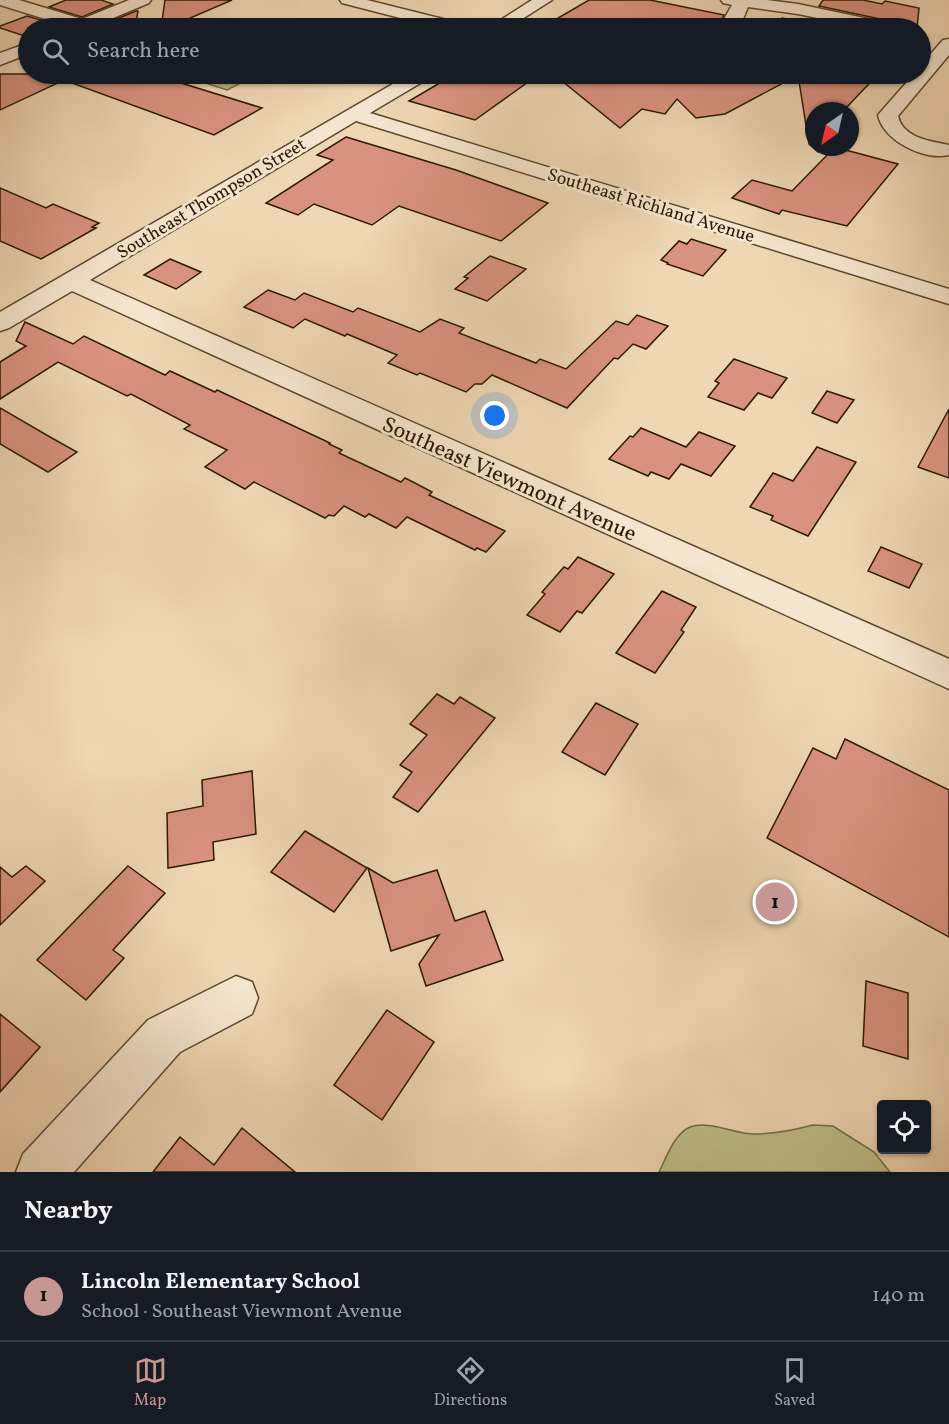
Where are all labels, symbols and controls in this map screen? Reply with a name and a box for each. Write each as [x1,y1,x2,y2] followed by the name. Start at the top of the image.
[18,18,931,84] search box
[39,35,72,68] icon: search
[87,36,200,67] text: Search here
[805,102,859,156] north arrow
[112,133,311,266] street label: Southeast Thompson Street
[544,163,757,250] street label: Southeast Richland Avenue
[480,401,509,430] your location
[377,410,641,550] street label: Southeast Viewmont Avenue
[756,880,794,924] pin: 1
[877,1100,931,1154] map controls
[877,1100,931,1154] button: locate
[24,1193,113,1229] text: Nearby
[81,1267,360,1298] text: Lincoln Elementary School
[39,1282,48,1310] text: 1
[872,1282,925,1310] text: 140 m
[81,1298,402,1326] text: School · Southeast Viewmont Avenue
[134,1354,167,1412] tab: Map
[434,1354,507,1412] tab: Directions
[774,1354,815,1412] tab: Saved

